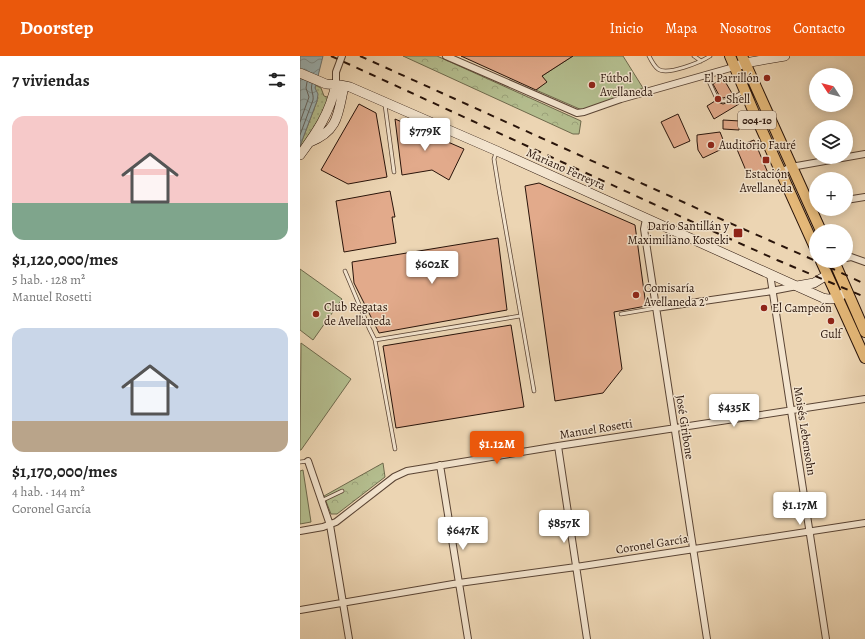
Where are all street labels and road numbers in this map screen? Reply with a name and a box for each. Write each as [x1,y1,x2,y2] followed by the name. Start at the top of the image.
[738,111,776,129] road number: 004-10
[524,144,608,194] street label: Mariano Ferreyra
[790,385,820,477] street label: Moisés Lebensohn
[672,394,698,460] street label: José Giribone
[558,415,634,443] street label: Manuel Rosetti
[615,530,690,558] street label: Coronel García

